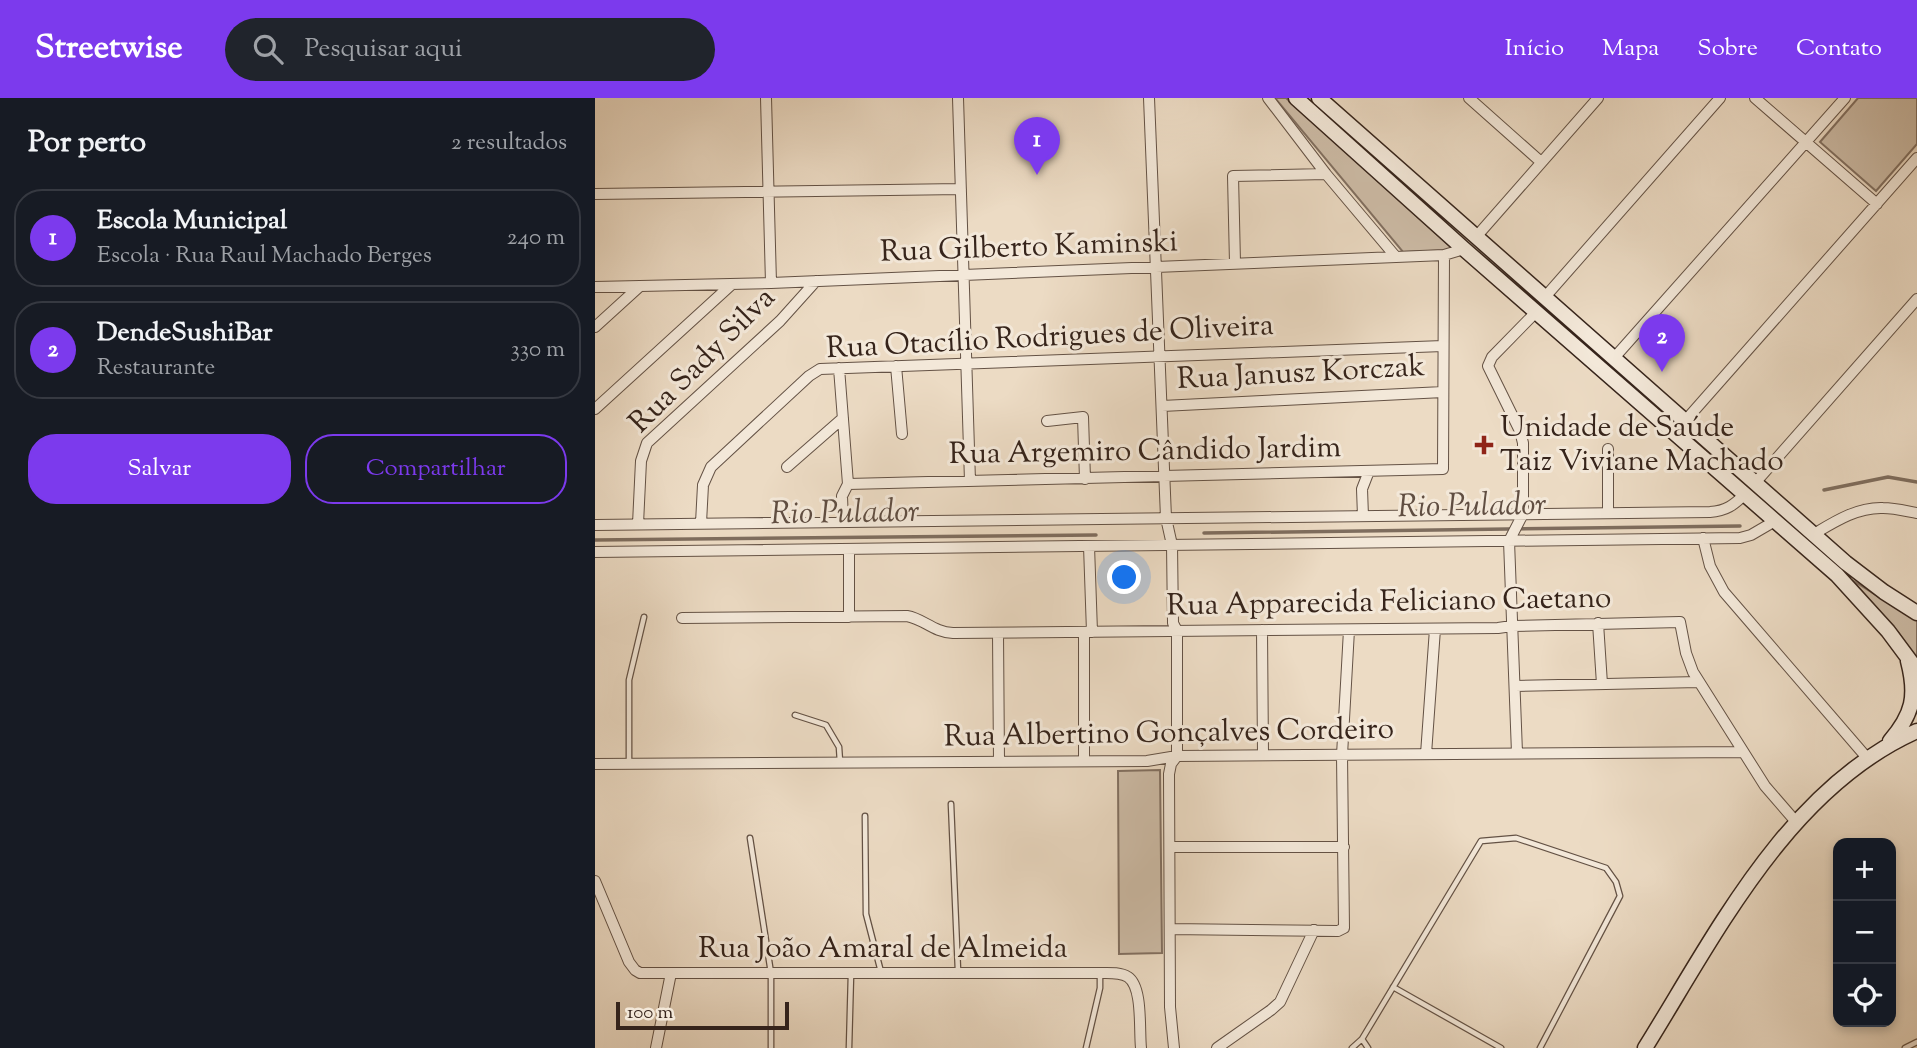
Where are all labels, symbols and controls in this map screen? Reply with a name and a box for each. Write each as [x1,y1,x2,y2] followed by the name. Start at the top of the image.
[225,18,715,81] search box
[35,25,183,73] text: Streetwise
[249,30,287,68] icon: search
[305,31,463,68] text: Pesquisar aqui
[1505,32,1564,66] text: Início
[1602,32,1659,66] text: Mapa
[1697,32,1758,66] text: Sobre
[1796,32,1882,66] text: Contato
[1014,117,1060,175] pin: 1
[28,122,146,165] text: Por perto
[451,127,567,160] text: 2 resultados
[97,203,287,240] text: Escola Municipal
[879,221,1179,275] street label: Rua Gilberto Kaminski
[49,222,57,255] text: 1
[507,222,565,255] text: 240 m
[97,240,432,273] text: Escola · Rua Raul Machado Berges
[620,278,786,444] street label: Rua Sady Silva
[825,305,1275,371] street label: Rua Otacílio Rodrigues de Oliveira
[1639,314,1685,372] pin: 2
[97,315,272,352] text: DendeSushiBar
[48,334,58,367] text: 2
[511,334,565,367] text: 330 m
[1176,346,1426,402] street label: Rua Janusz Korczak
[97,352,215,385] text: Restaurante
[1500,407,1784,484] place label: Unidade de Saúde Taiz Viviane Machado
[948,427,1342,477] street label: Rua Argemiro Cândido Jardim
[28,434,291,504] button: Salvar
[305,434,567,504] button: Compartilhar
[1474,435,1494,455] marker: Unidade de Saúde Taiz Viviane Machado
[1397,483,1547,531] water label: Rio Pulador
[770,490,920,538] water label: Rio Pulador
[1107,560,1141,594] your location
[1166,578,1612,628] street label: Rua Apparecida Feliciano Caetano
[944,709,1394,759] street label: Rua Albertino Gonçalves Cordeiro
[1833,838,1896,1027] map controls
[1833,838,1896,901] button: +
[1833,901,1896,964] button: −
[698,928,1068,971] street label: Rua João Amaral de Almeida
[1833,964,1896,1027] button: locate
[616,999,789,1031] scale bar
[627,1000,673,1027] text: 100 m

